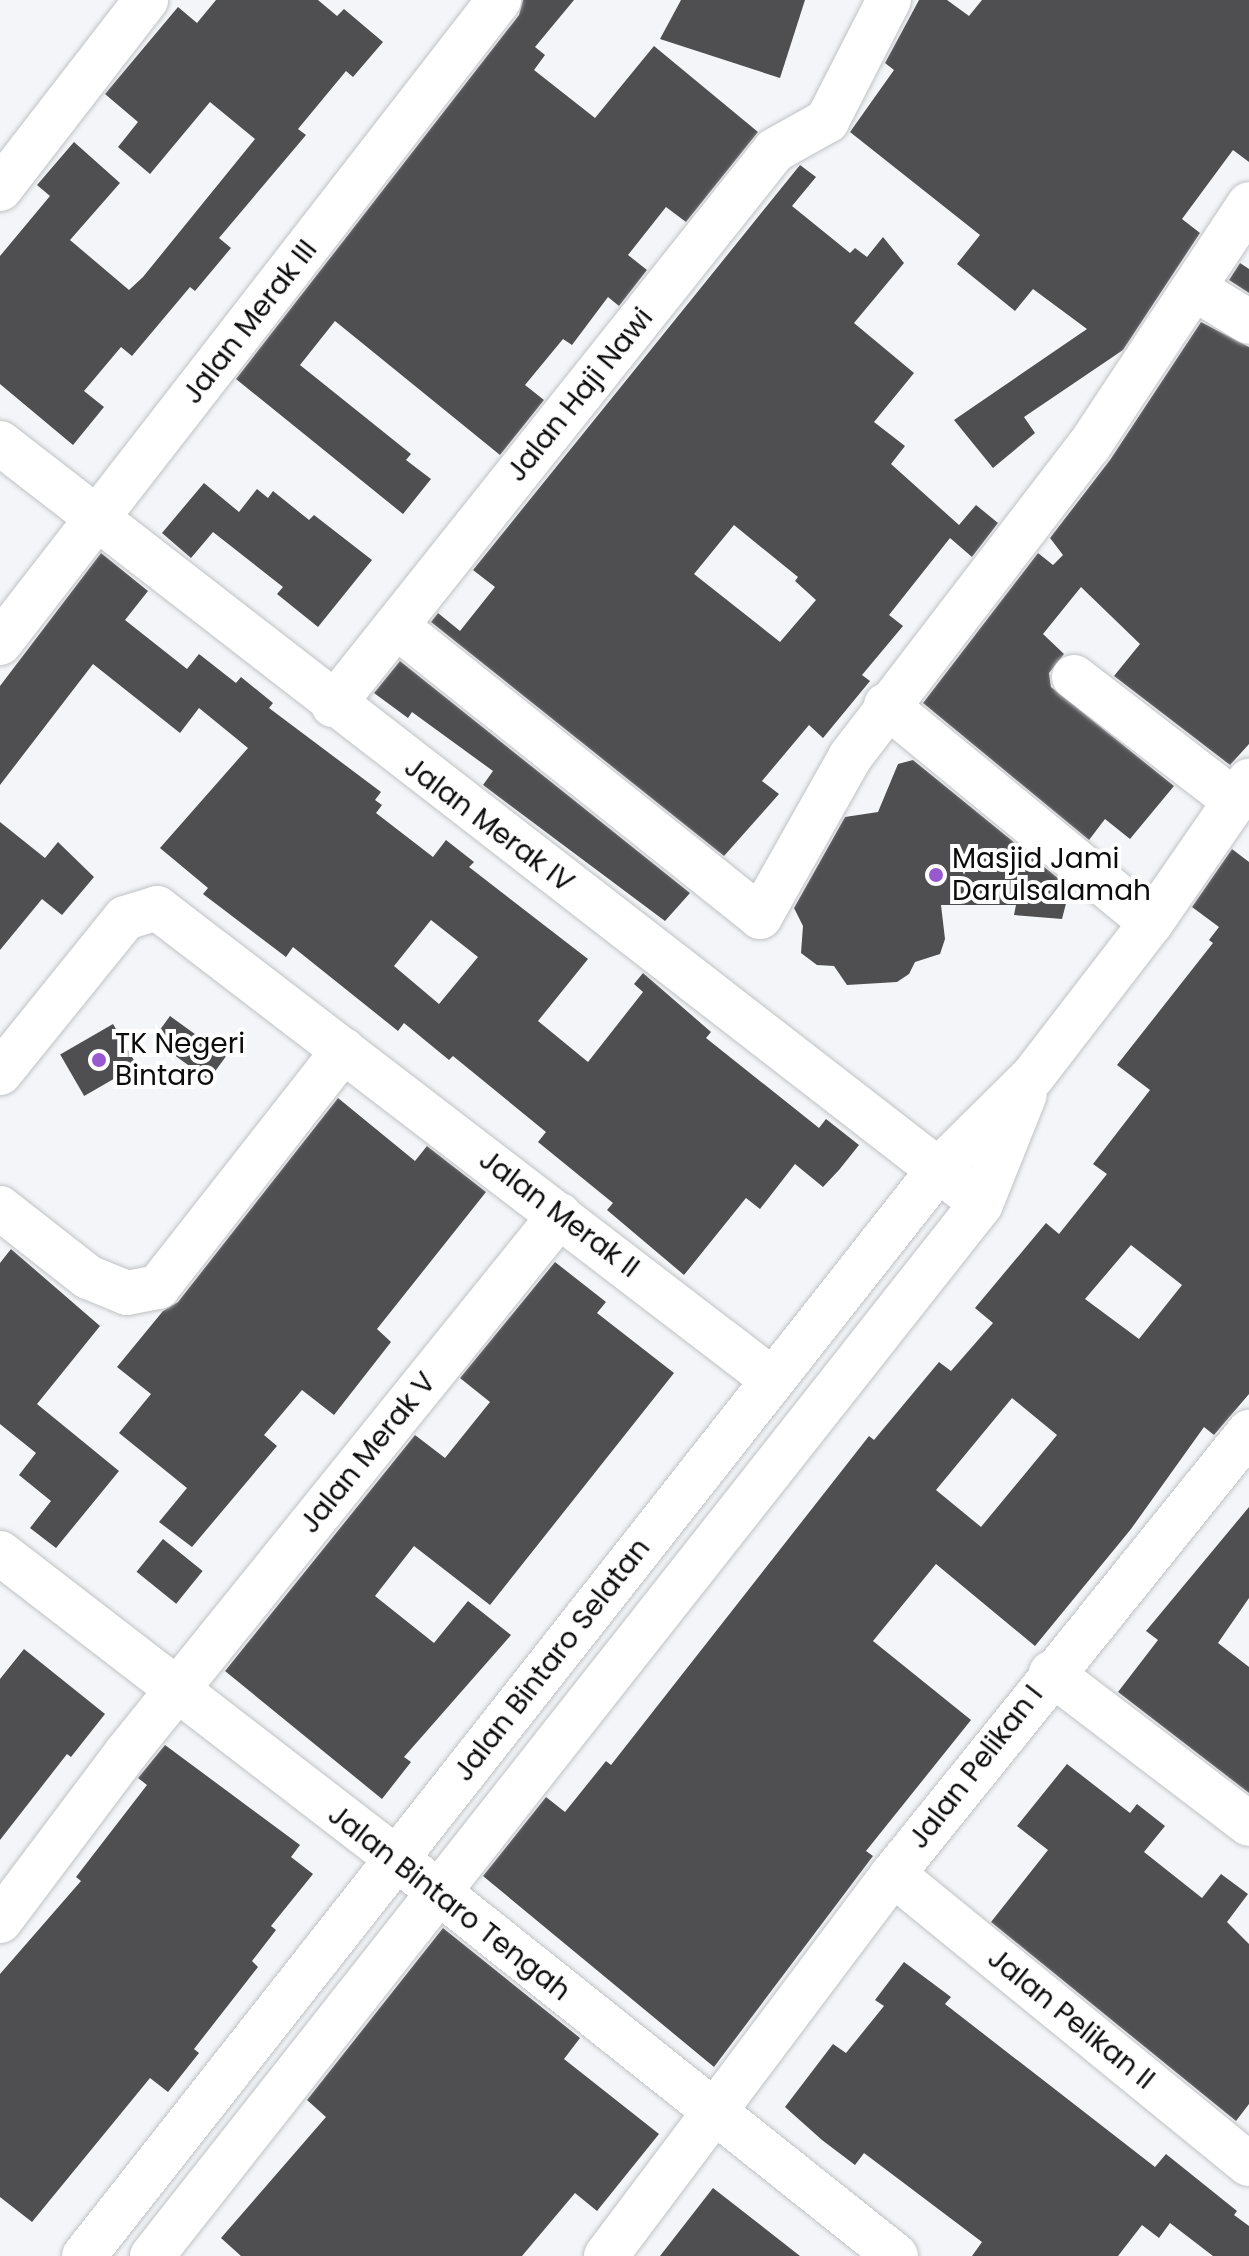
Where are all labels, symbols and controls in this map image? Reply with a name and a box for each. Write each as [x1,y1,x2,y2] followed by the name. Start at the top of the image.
[176,233,324,411] street label: Jalan Merak III
[500,302,660,488] street label: Jalan Haji Nawi
[398,750,580,900] street label: Jalan Merak IV
[952,842,1151,908] place label: Masjid Jami Darulsalamah
[927,866,945,884] marker: Masjid Jami Darulsalamah
[115,1027,245,1093] place label: TK Negeri Bintaro
[90,1051,108,1069] marker: TK Negeri Bintaro
[472,1143,646,1285] street label: Jalan Merak II
[293,1366,443,1540] street label: Jalan Merak V
[447,1532,657,1788] street label: Jalan Bintaro Selatan
[902,1679,1050,1855] street label: Jalan Pelikan I
[321,1798,577,2008] street label: Jalan Bintaro Tengah
[981,1941,1161,2097] street label: Jalan Pelikan II

